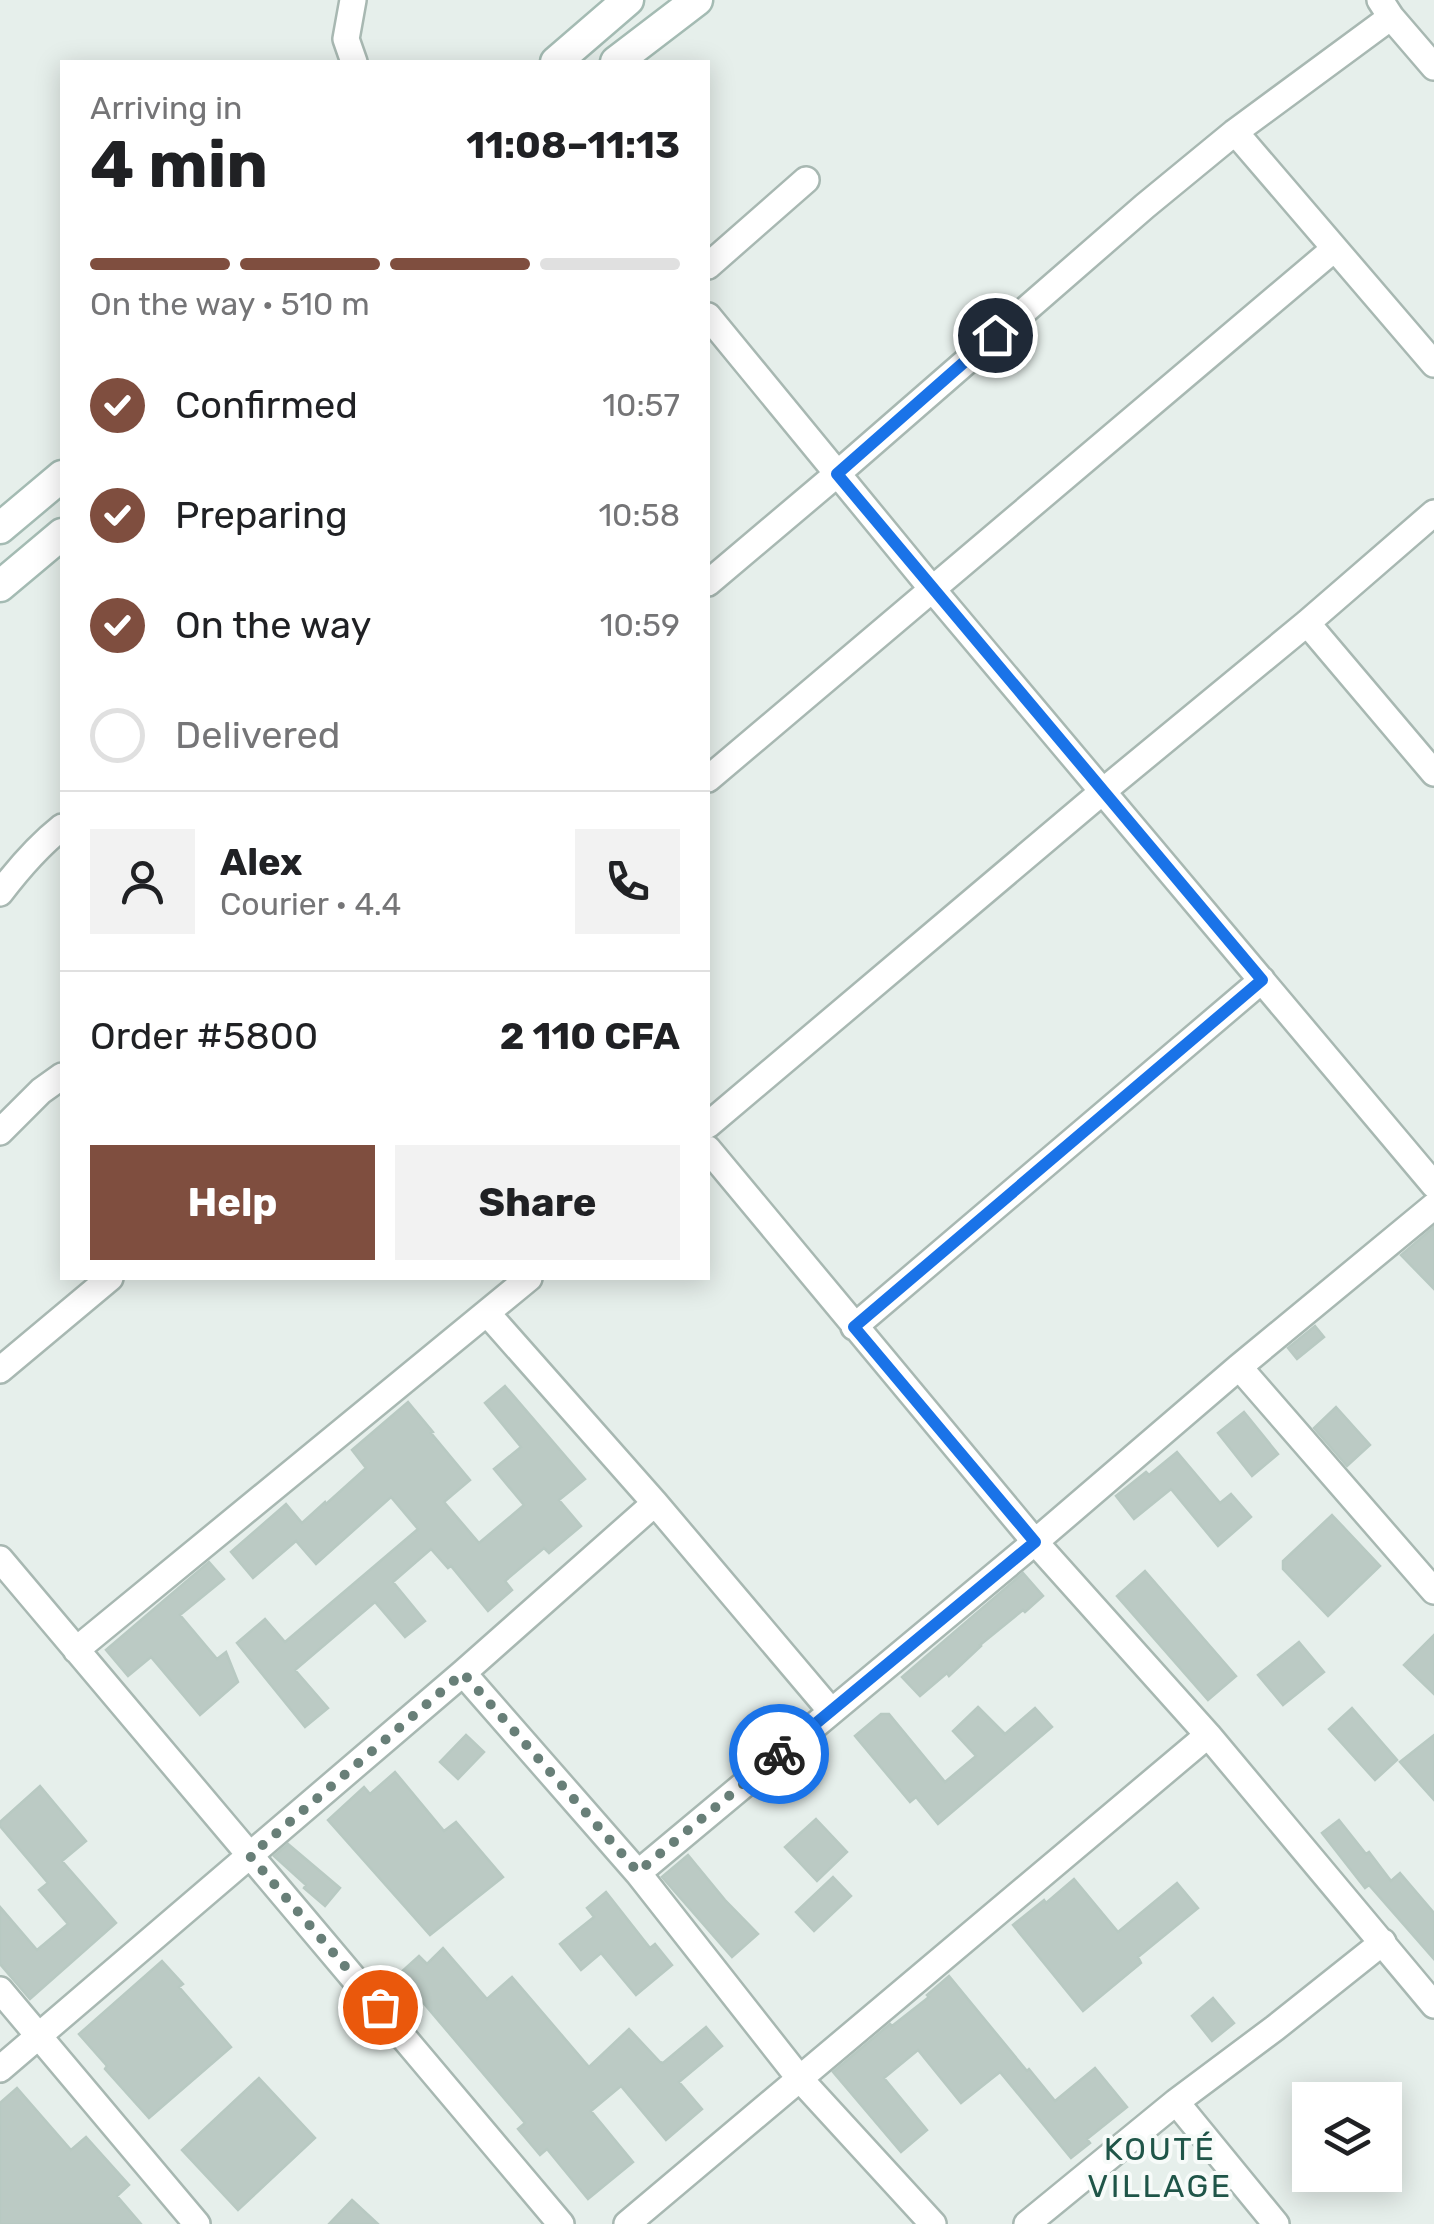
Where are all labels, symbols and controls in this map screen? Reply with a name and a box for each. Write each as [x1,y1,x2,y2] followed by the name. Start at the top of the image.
[90,89,242,127] text: Arriving in
[466,122,680,168] text: 11:08–11:13
[90,126,268,203] text: 4 min
[90,285,370,323] text: On the way · 510 m
[953,293,1038,378] pin
[968,308,1023,363] icon: home
[90,378,145,433] icon: check
[175,382,358,428] text: Confirmed
[602,386,680,424] text: 10:57
[90,488,145,543] icon: check
[175,492,348,538] text: Preparing
[598,496,680,534] text: 10:58
[90,598,145,653] icon: check
[175,602,371,648] text: On the way
[600,606,680,644] text: 10:59
[175,712,340,758] text: Delivered
[90,829,195,934] button: person
[575,829,680,934] button: phone
[220,839,302,885] text: Alex
[220,885,401,923] text: Courier · 4.4
[90,1013,318,1059] text: Order #5800
[500,1013,680,1059] text: 2 110 CFA
[90,1145,375,1260] button: Help
[395,1145,680,1260] button: Share
[729,1704,829,1804] courier
[752,1727,807,1782] icon: bike
[338,1965,423,2050] pin
[353,1980,408,2035] icon: bag
[1292,2082,1402,2192] map controls
[1292,2082,1402,2192] button: layers
[1087,2130,1233,2205] district label: KOUTÉ VILLAGE

